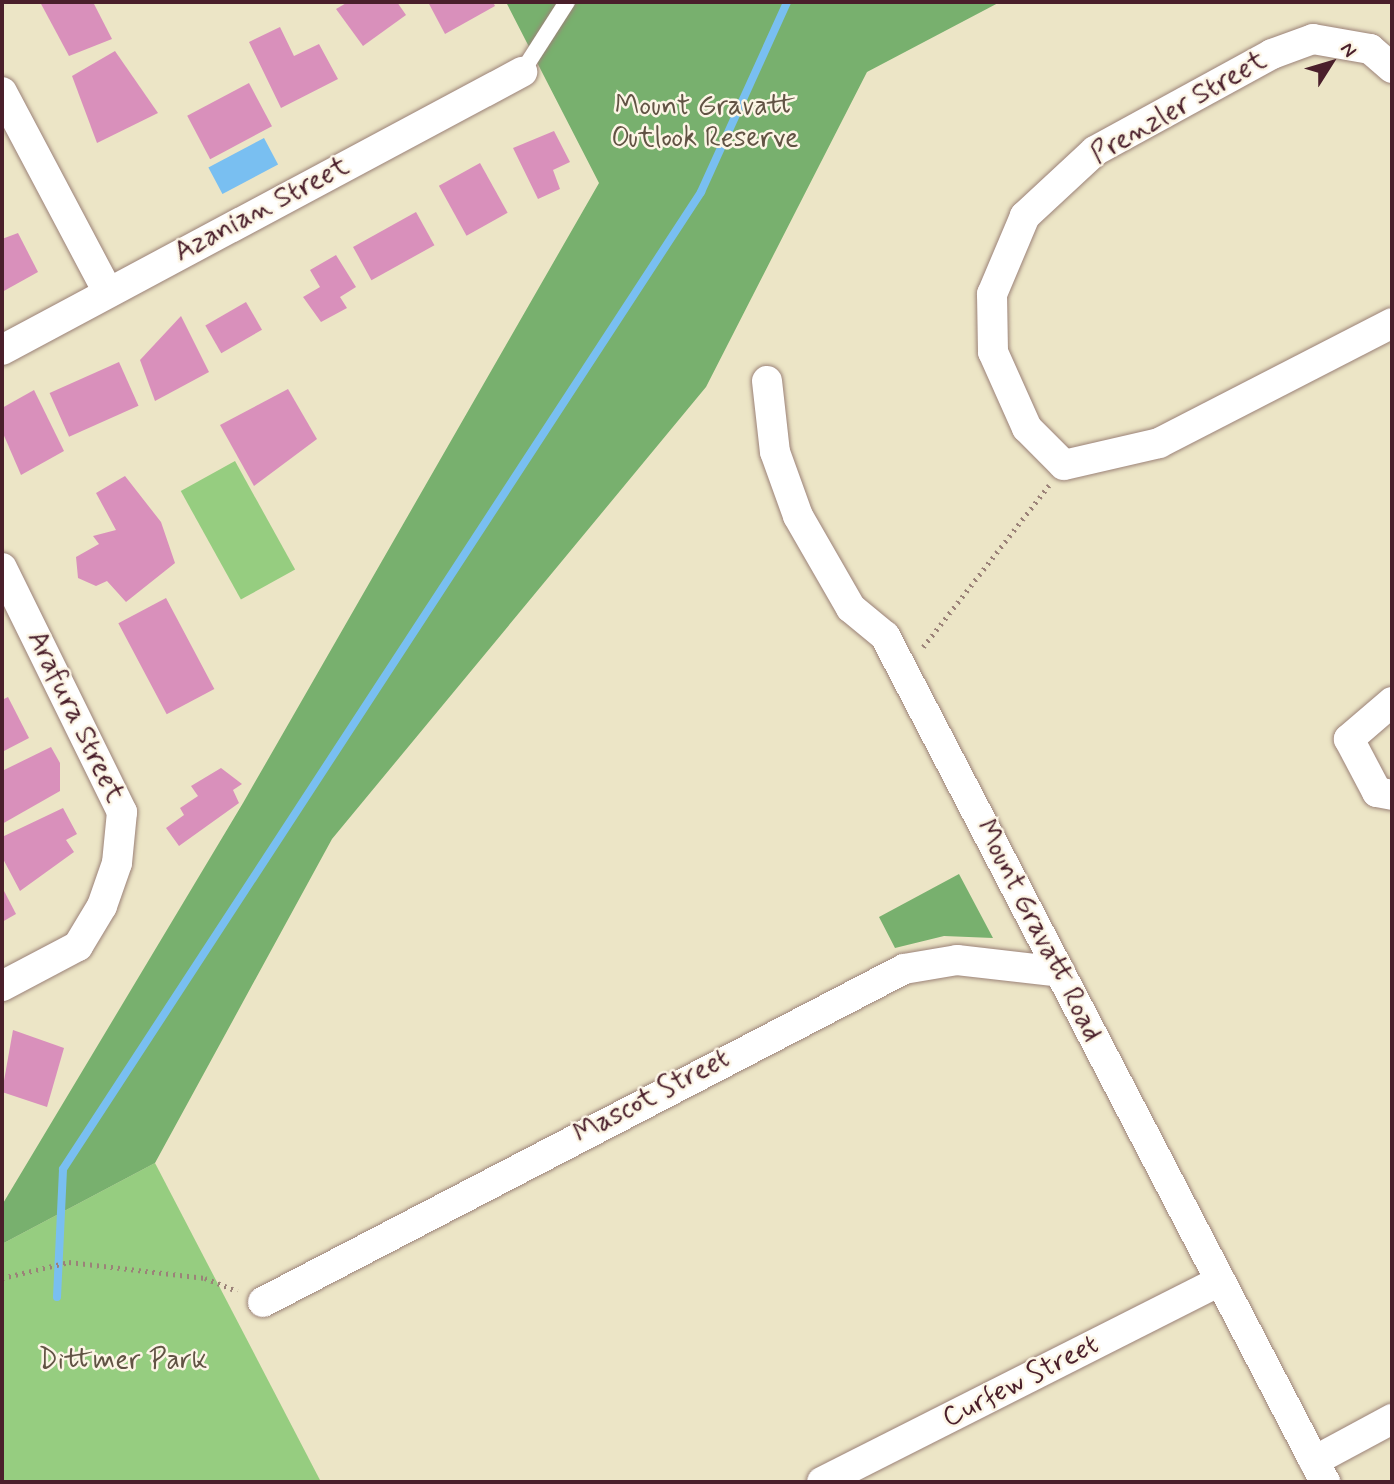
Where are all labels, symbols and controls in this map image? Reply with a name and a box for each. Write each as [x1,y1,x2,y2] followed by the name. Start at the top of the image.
[1296,28,1366,98] north arrow
[1334,37,1362,63] text: N
[1085,44,1273,172] street label: Prenzler Street
[611,90,799,156] park label: Mount Gravatt Outlook Reserve
[169,150,355,270] street label: Azanian Street
[19,626,131,808] street label: Arafura Street
[968,815,1108,1047] street label: Mount Gravatt Road
[566,1041,738,1153] street label: Mascot Street
[935,1327,1107,1437] street label: Curfew Street
[40,1344,206,1378] park label: Dittmer Park

